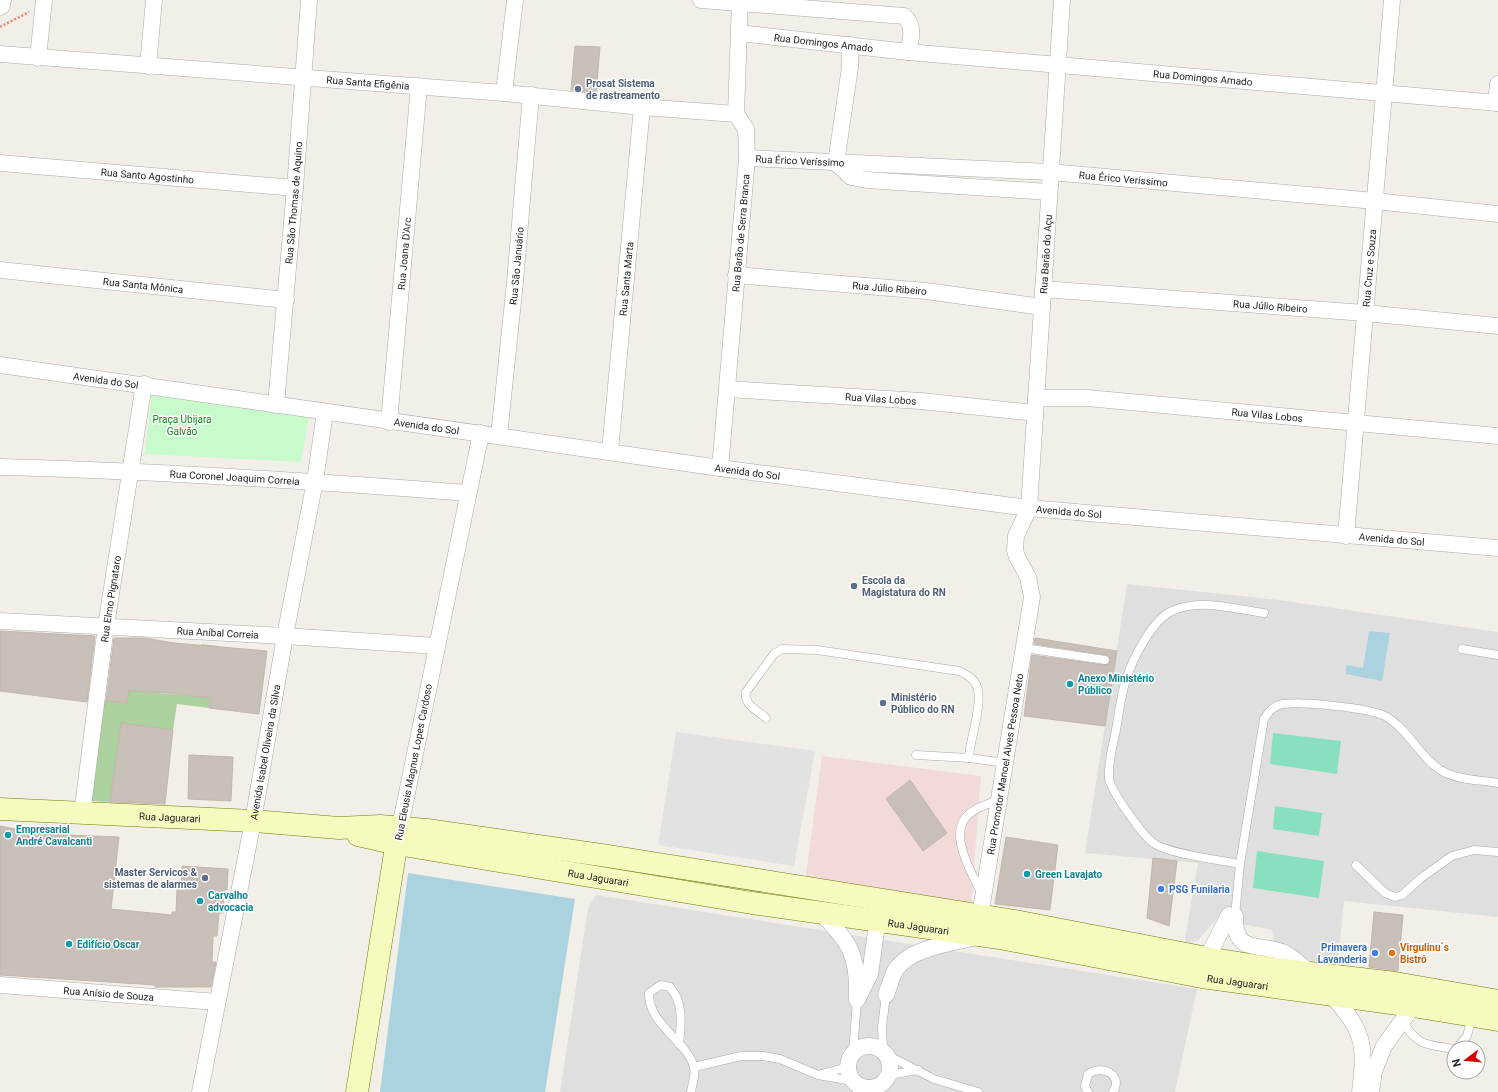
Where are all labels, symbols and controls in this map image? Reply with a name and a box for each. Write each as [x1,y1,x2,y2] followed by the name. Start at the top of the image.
[773,32,874,54] street label: Rua Domingos Amado
[1153,68,1253,88] street label: Rua Domingos Amado
[326,74,410,92] street label: Rua Santa Efigênia
[586,78,660,101] place label: Prosat Sistema de rastreamento
[573,84,583,94] marker: Prosat Sistema de rastreamento
[283,141,304,265] street label: Rua São Thomas de Aquino
[755,153,845,169] street label: Rua Érico Veríssimo
[100,167,195,185] street label: Rua Santo Agostinho
[1078,170,1169,189] street label: Rua Érico Veríssimo
[730,173,752,292] street label: Rua Barão de Serra Branca
[1038,214,1054,294] street label: Rua Barão do Açu
[396,217,413,290] street label: Rua Joana D'Arc
[508,226,526,305] street label: Rua São Januário
[1361,229,1378,307] street label: Rua Cruz e Souza
[618,241,635,316] street label: Rua Santa Marta
[102,276,184,295] street label: Rua Santa Mônica
[852,280,927,297] street label: Rua Júlio Ribeiro
[1233,298,1308,315] street label: Rua Júlio Ribeiro
[72,371,139,391] street label: Avenida do Sol
[845,391,917,407] street label: Rua Vilas Lobos
[1231,406,1303,424] street label: Rua Vilas Lobos
[152,414,212,437] park label: Praça Ubijara Galvão
[393,416,460,437] street label: Avenida do Sol
[714,462,781,482] street label: Avenida do Sol
[169,469,300,487] street label: Rua Coronel Joaquim Correia
[1036,504,1102,520] street label: Avenida do Sol
[1358,531,1425,548] street label: Avenida do Sol
[99,554,123,643] street label: Rua Elmo Pignataro
[862,575,946,598] place label: Escola da Magistatura do RN
[849,581,859,591] marker: Escola da Magistatura do RN
[176,625,259,641] street label: Rua Aníbal Correia
[985,672,1026,856] street label: Rua Promotor Manoel Alves Pessoa Neto
[1078,673,1155,696] place label: Anexo Ministério Público
[1065,679,1075,689] marker: Anexo Ministério Público
[393,683,434,841] street label: Rua Eleusis Magnus Lopes Cardoso
[248,684,283,821] street label: Avenida Isabel Oliveira da Silva
[891,692,955,715] place label: Ministério Público do RN
[878,698,888,708] marker: Ministério Público do RN
[139,811,201,825] street label: Rua Jaguarari
[16,824,93,847] place label: Empresarial André Cavalcanti
[3,830,13,840] marker: Empresarial André Cavalcanti
[104,867,197,890] place label: Master Servicos & sistemas de alarmes
[567,867,629,888] street label: Rua Jaguarari
[1022,869,1032,879] marker: Green Lavajato
[1035,869,1103,880] place label: Green Lavajato
[200,873,210,883] marker: Master Servicos & sistemas de alarmes
[1156,884,1166,894] marker: PSG Funilaria
[1169,884,1230,895] place label: PSG Funilaria
[208,890,254,913] place label: Carvalho advocacia
[195,896,205,906] marker: Carvalho advocacia
[887,917,950,937] street label: Rua Jaguarari
[64,939,74,949] marker: Edifício Oscar
[77,939,140,950] place label: Edifício Oscar
[1318,942,1368,965] place label: Primavera Lavanderia
[1400,942,1449,965] place label: Virgulinu´s Bistrô
[1370,948,1380,958] marker: Primavera Lavanderia
[1387,948,1397,958] marker: Virgulinu´s Bistrô
[1206,973,1269,992] street label: Rua Jaguarari
[63,985,154,1003] street label: Rua Anísio de Souza
[1446,1040,1486,1080] north arrow
[1449,1057,1464,1068] text: N

